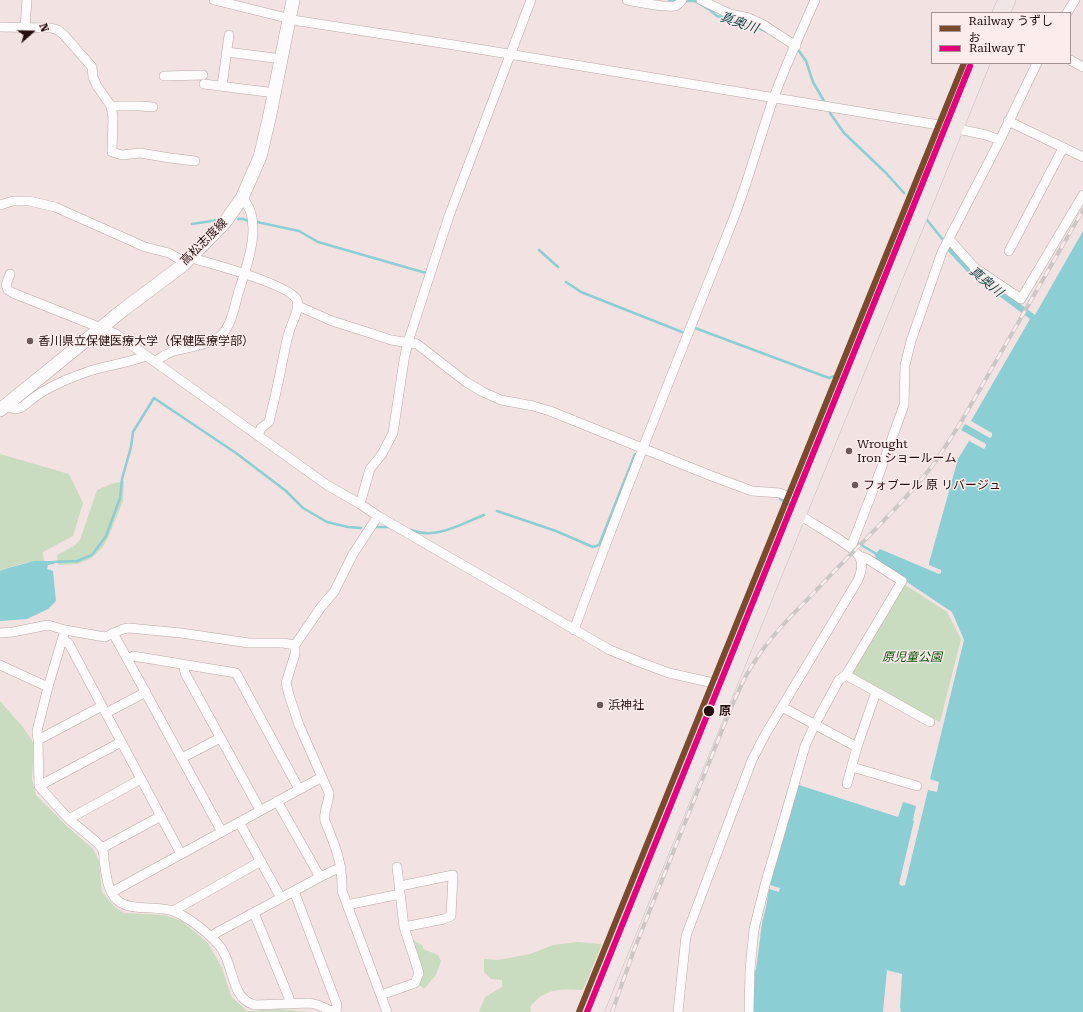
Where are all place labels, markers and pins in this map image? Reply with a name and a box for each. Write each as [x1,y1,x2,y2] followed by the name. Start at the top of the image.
[38,334,254,348] place label: 香川県立保健医療大学（保健医療学部）
[25,336,35,346] marker: 香川県立保健医療大学（保健医療学部）
[857,437,956,465] place label: Wrought Iron ショールーム
[844,446,854,456] marker: Wrought Iron ショールーム
[863,478,1001,492] place label: フォブール 原 リバージュ
[850,480,860,490] marker: フォブール 原 リバージュ
[608,698,644,712] place label: 浜神社
[595,700,605,710] marker: 浜神社
[702,704,716,718] marker: 原
[719,704,731,718] place label: 原

